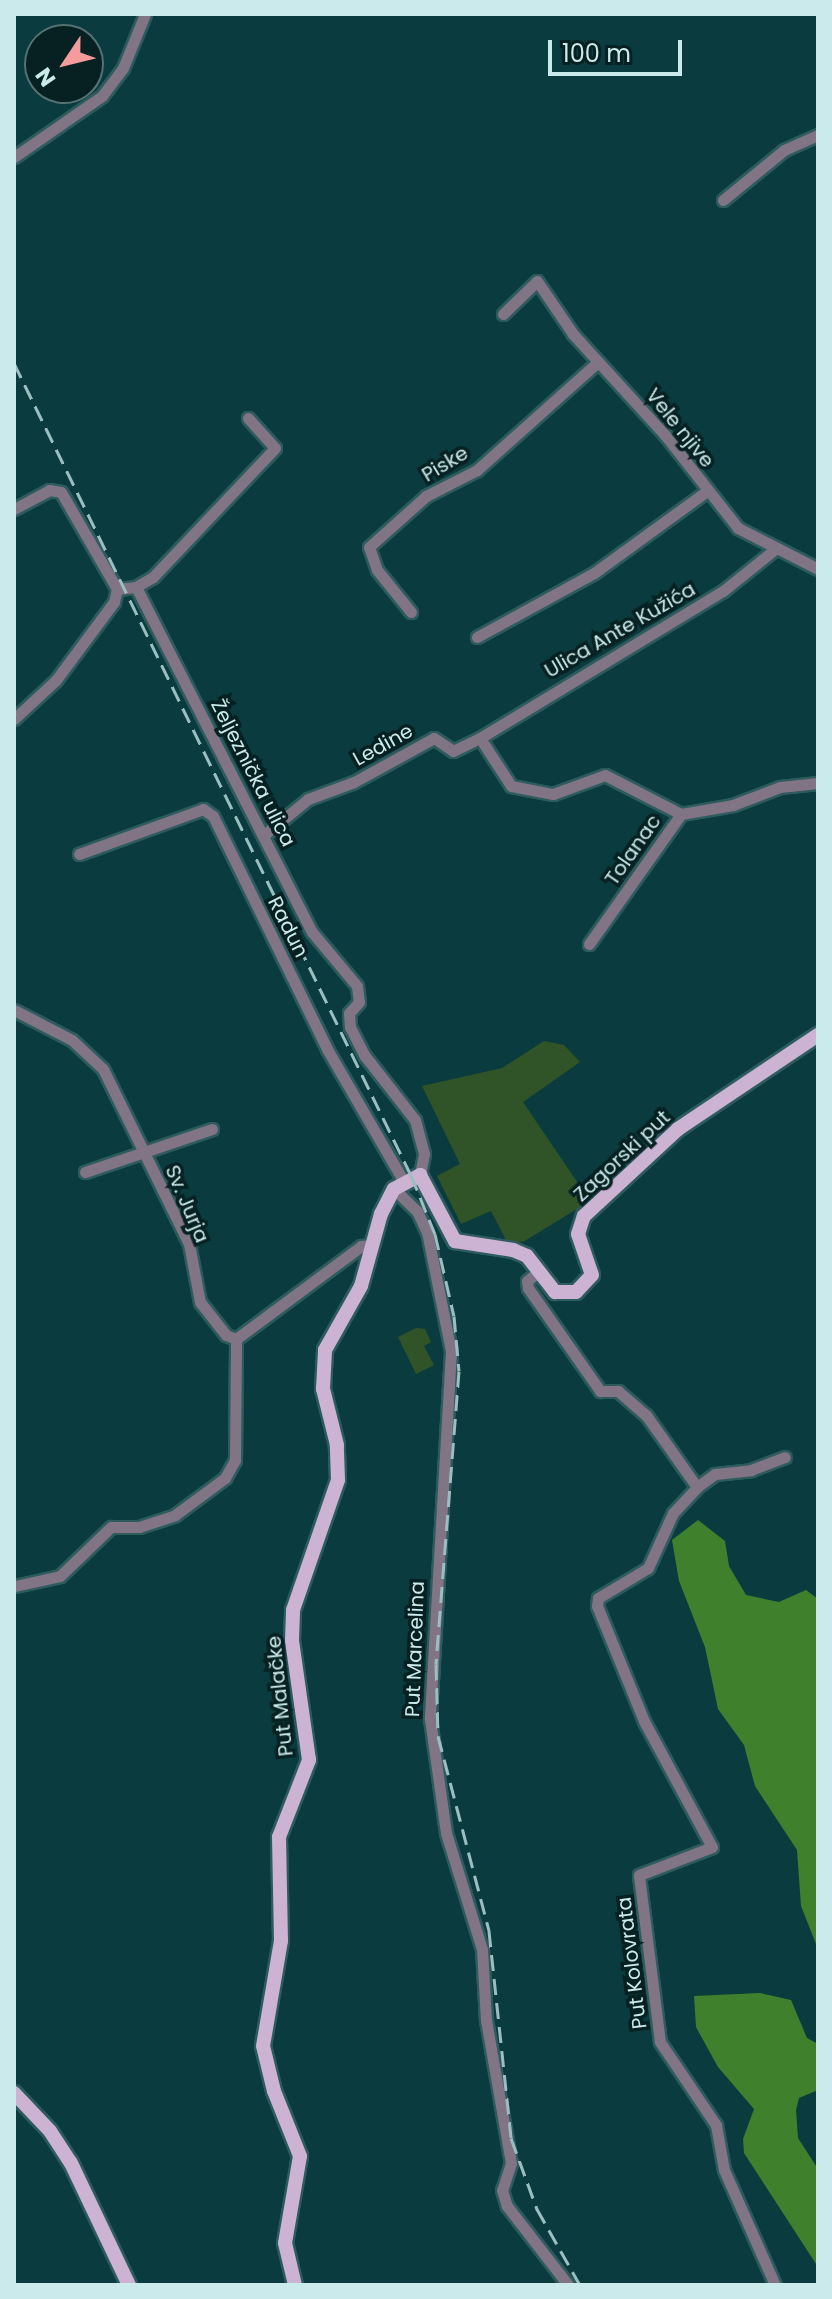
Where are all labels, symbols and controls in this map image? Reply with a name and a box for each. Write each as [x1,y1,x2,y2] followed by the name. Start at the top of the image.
[24,24,104,104] north arrow
[552,24,686,74] scale bar
[562,37,631,70] text: 100 m
[28,61,63,93] text: N
[641,384,719,472] street label: Vele njive
[418,441,472,487] street label: Piske
[540,577,700,683] street label: Ulica Ante Kužića
[206,695,300,851] street label: Željeznička ulica
[349,719,417,771] street label: Ledine
[600,810,666,890] street label: Tolanac
[263,893,313,961] street label: Radun
[569,1105,675,1207] street label: Zagorski put
[160,1162,214,1246] street label: Sv. Jurja
[401,1581,429,1717] street label: Put Marcelina
[262,1635,298,1757] street label: Put Malačke
[612,1896,652,2030] street label: Put Kolovrata

